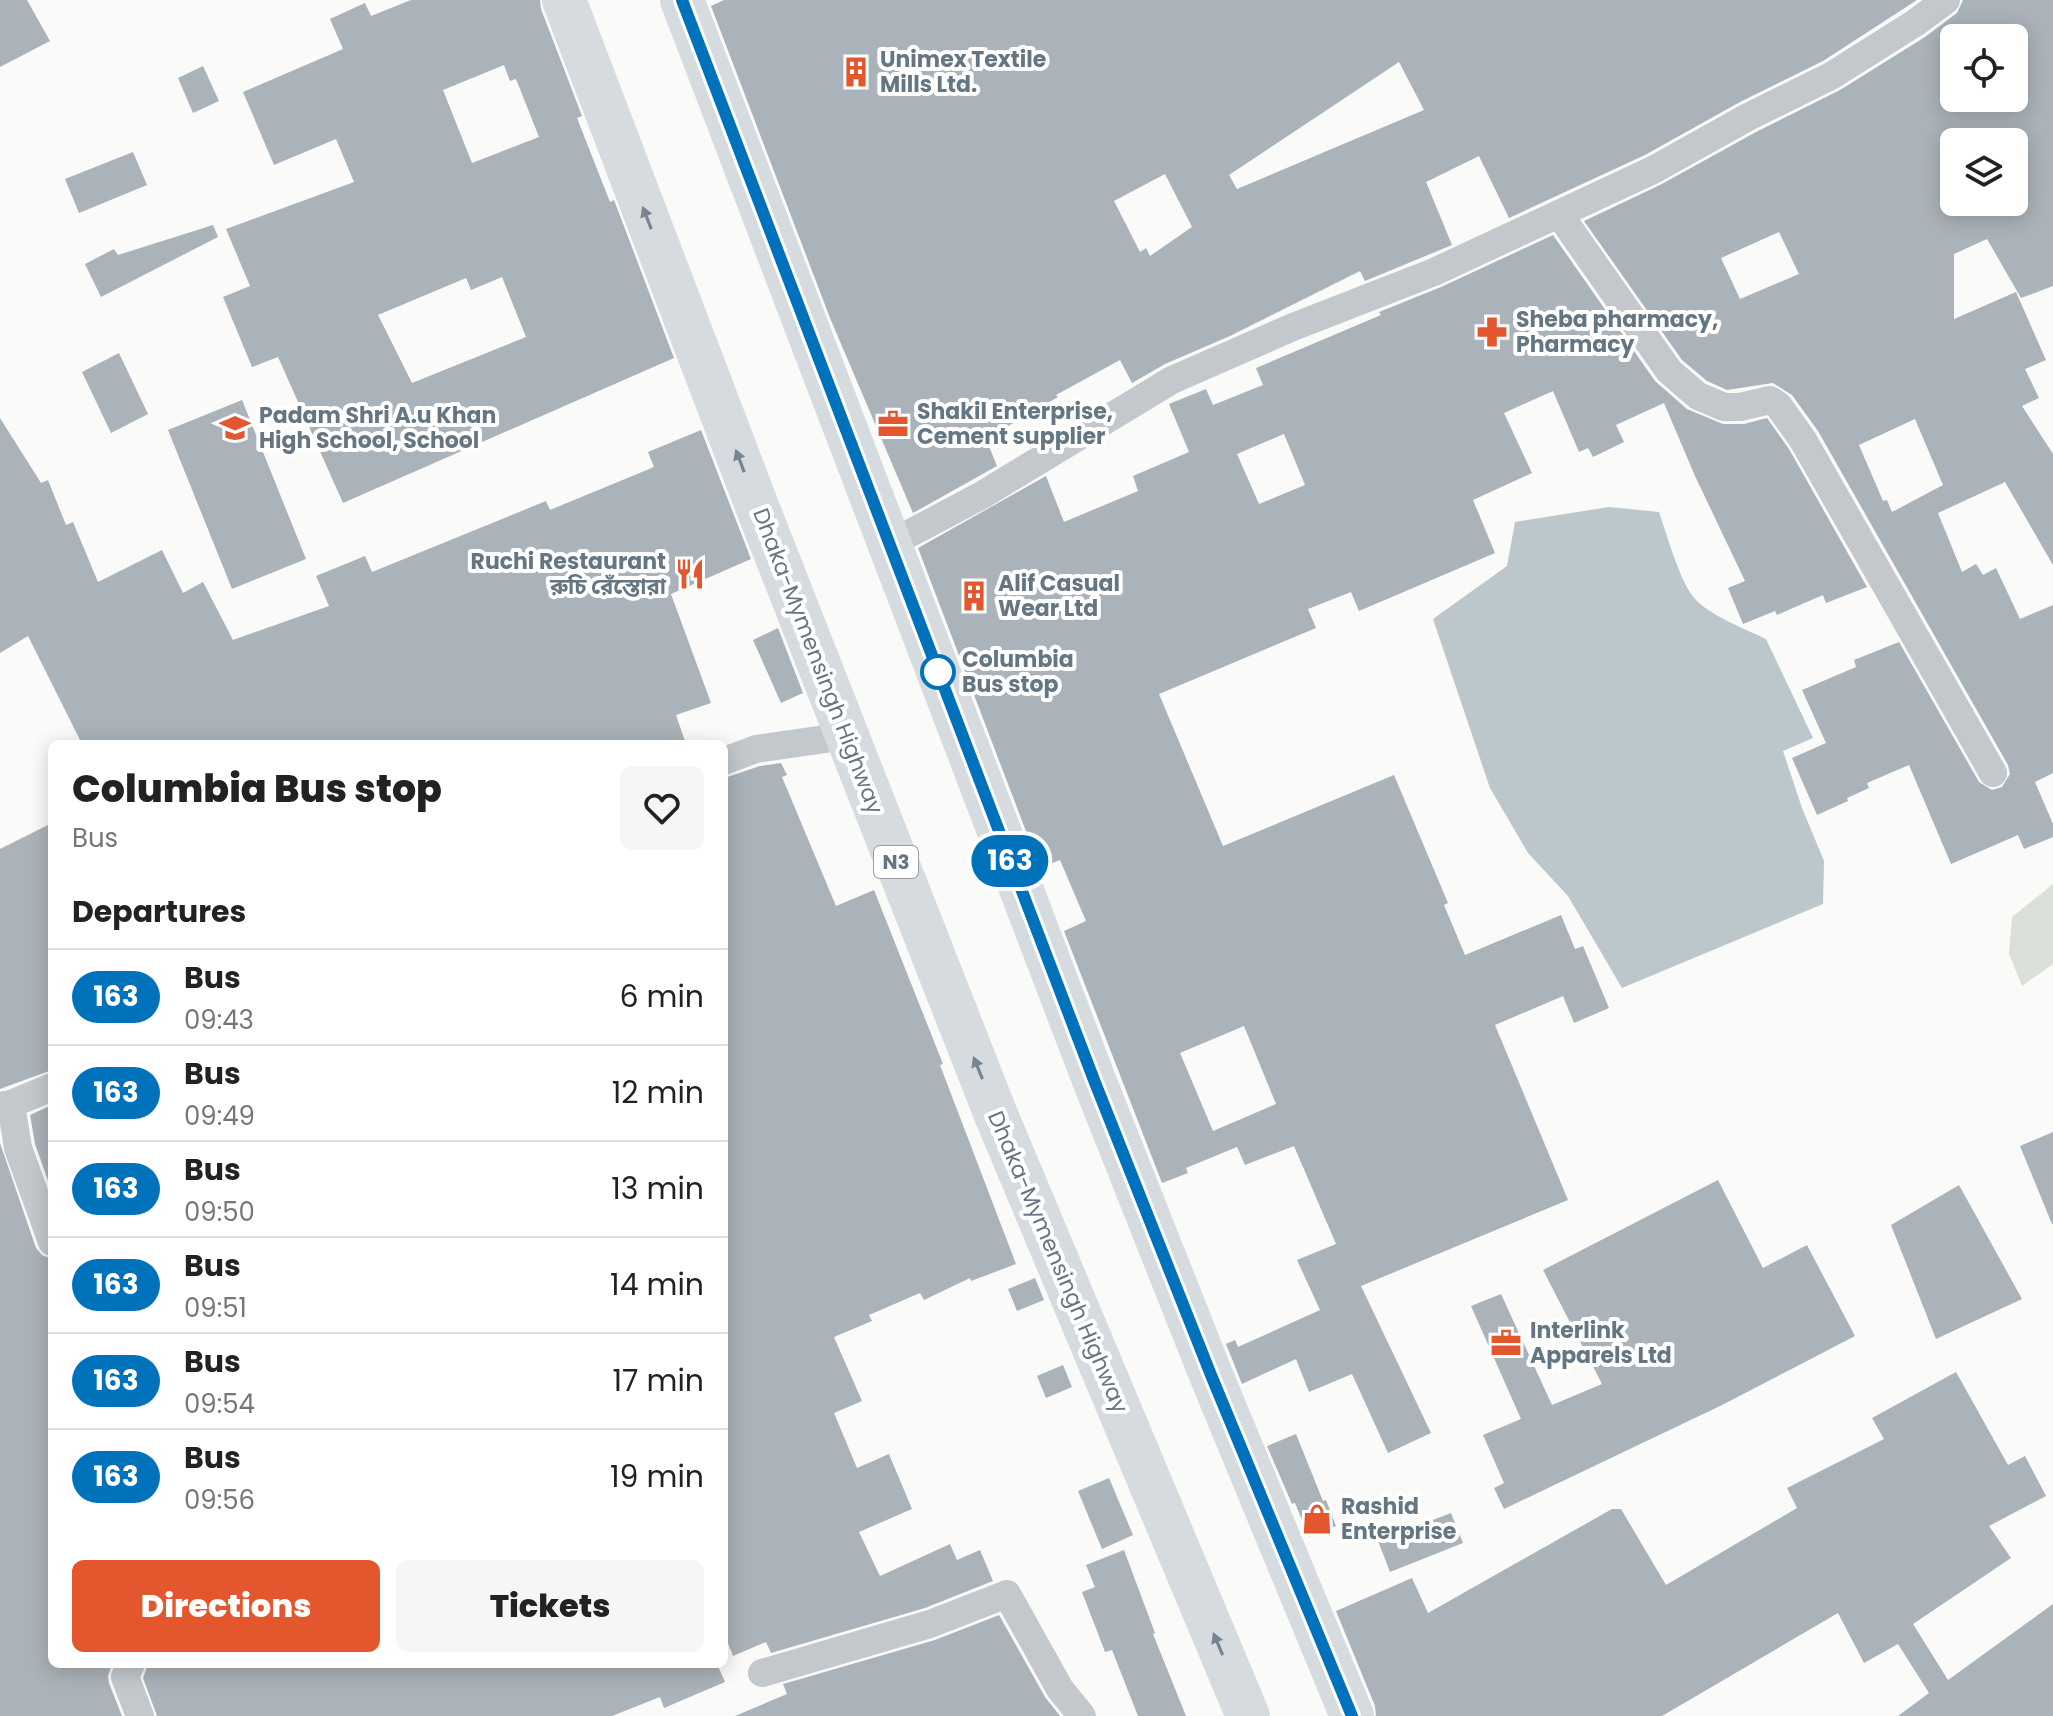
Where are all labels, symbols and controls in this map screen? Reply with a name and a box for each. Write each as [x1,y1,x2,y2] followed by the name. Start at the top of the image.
[1940,24,2028,216] map controls
[1940,24,2028,112] button: locate
[880,44,1046,100] place label: Unimex Textile Mills Ltd.
[839,55,873,89] building icon: Unimex Textile Mills Ltd.
[1940,128,2028,216] button: layers
[640,206,653,230] one-way arrow
[1516,304,1718,360] place label: Sheba pharmacy, Pharmacy
[1475,315,1509,349] pharmacy icon: Sheba pharmacy, Pharmacy
[917,396,1113,452] place label: Shakil Enterprise, Cement supplier
[259,400,496,456] place label: Padam Shri A.u Khan High School, School
[876,407,910,441] office icon: Shakil Enterprise, Cement supplier
[218,411,252,445] school or university icon: Padam Shri A.u Khan High School, School
[733,449,746,473] one-way arrow
[745,504,891,819] street label: Dhaka-Mymensingh Highway
[471,546,667,602] place label: Ruchi Restaurant রুচি রেঁস্তোরা
[673,557,707,591] restaurant icon: Ruchi Restaurant রুচি রেঁস্তোরা
[998,568,1120,624] place label: Alif Casual Wear Ltd
[957,579,991,613] building icon: Alif Casual Wear Ltd
[962,644,1074,700] place label: Columbia Bus stop
[921,655,955,689] marker: Columbia Bus stop
[72,762,442,815] text: Columbia Bus stop
[620,766,704,850] button: heart
[72,820,118,856] text: Bus
[964,835,1056,887] line badge: 163
[987,841,1033,880] text: 163
[874,846,918,878] road number: N3
[72,890,246,933] text: Departures
[184,956,241,999] text: Bus
[619,975,704,1018] text: 6 min
[93,977,139,1016] text: 163
[184,1002,254,1038] text: 09:43
[184,1052,241,1095] text: Bus
[971,1056,984,1080] one-way arrow
[612,1071,704,1114] text: 12 min
[93,1073,139,1112] text: 163
[184,1098,255,1134] text: 09:49
[980,1106,1136,1418] street label: Dhaka-Mymensingh Highway
[184,1148,241,1191] text: Bus
[611,1167,704,1210] text: 13 min
[93,1169,139,1208] text: 163
[184,1194,255,1230] text: 09:50
[184,1244,241,1287] text: Bus
[610,1263,704,1306] text: 14 min
[93,1265,139,1304] text: 163
[184,1290,247,1326] text: 09:51
[1530,1315,1672,1371] place label: Interlink Apparels Ltd
[1489,1326,1523,1360] office icon: Interlink Apparels Ltd
[184,1340,241,1383] text: Bus
[613,1359,704,1402] text: 17 min
[93,1361,139,1400] text: 163
[184,1386,255,1422] text: 09:54
[184,1436,241,1479] text: Bus
[610,1455,704,1498] text: 19 min
[93,1457,139,1496] text: 163
[184,1482,255,1518] text: 09:56
[1341,1491,1456,1547] place label: Rashid Enterprise
[1300,1502,1334,1536] shop icon: Rashid Enterprise
[72,1560,380,1652] button: Directions
[396,1560,704,1652] button: Tickets
[1211,1632,1224,1656] one-way arrow

